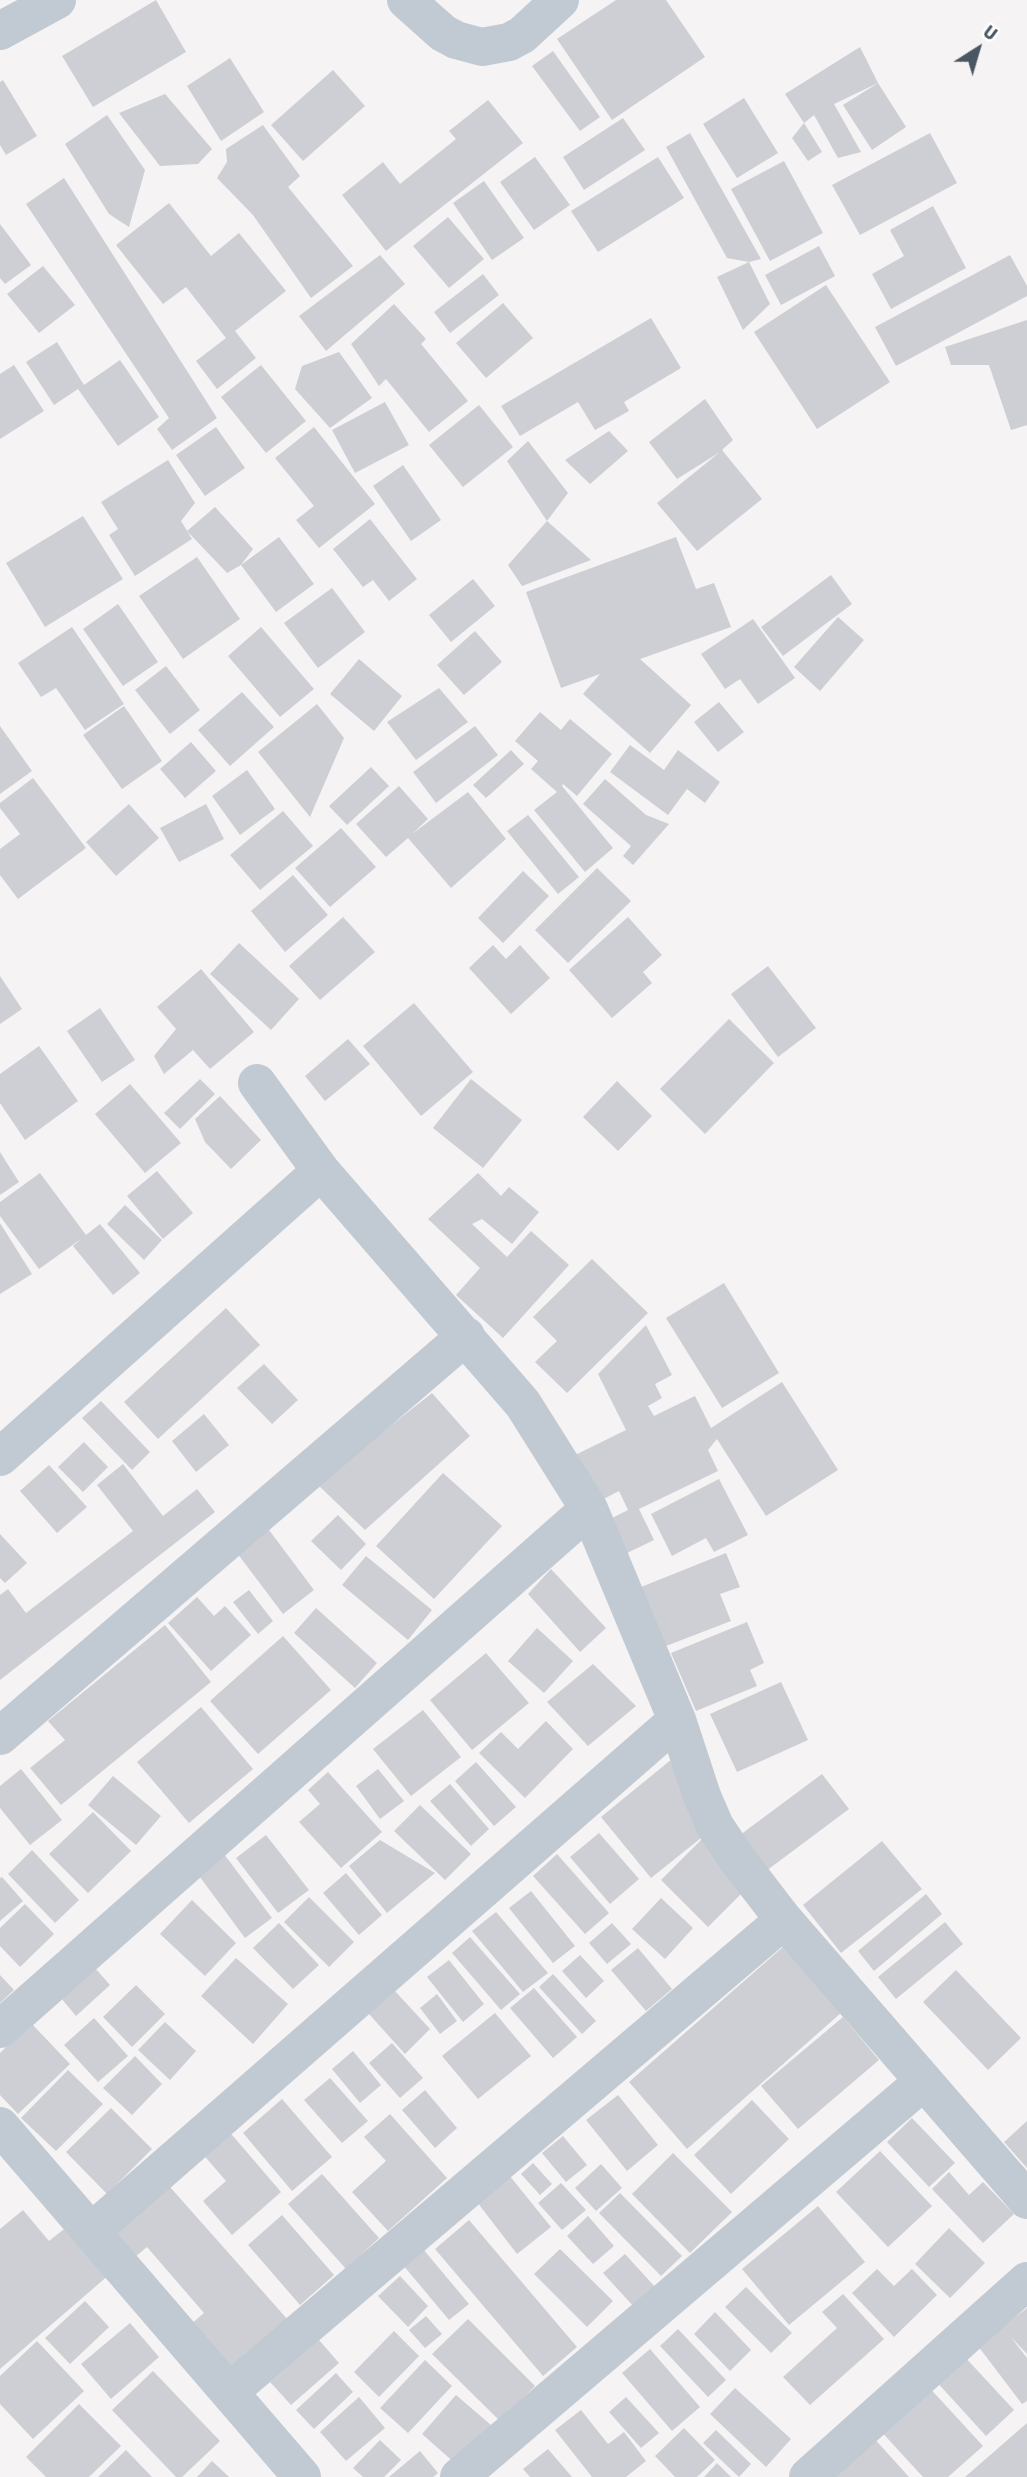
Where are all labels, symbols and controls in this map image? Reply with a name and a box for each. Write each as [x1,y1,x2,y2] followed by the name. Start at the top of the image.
[943,14,1013,84] north arrow
[980,20,1002,44] text: U

